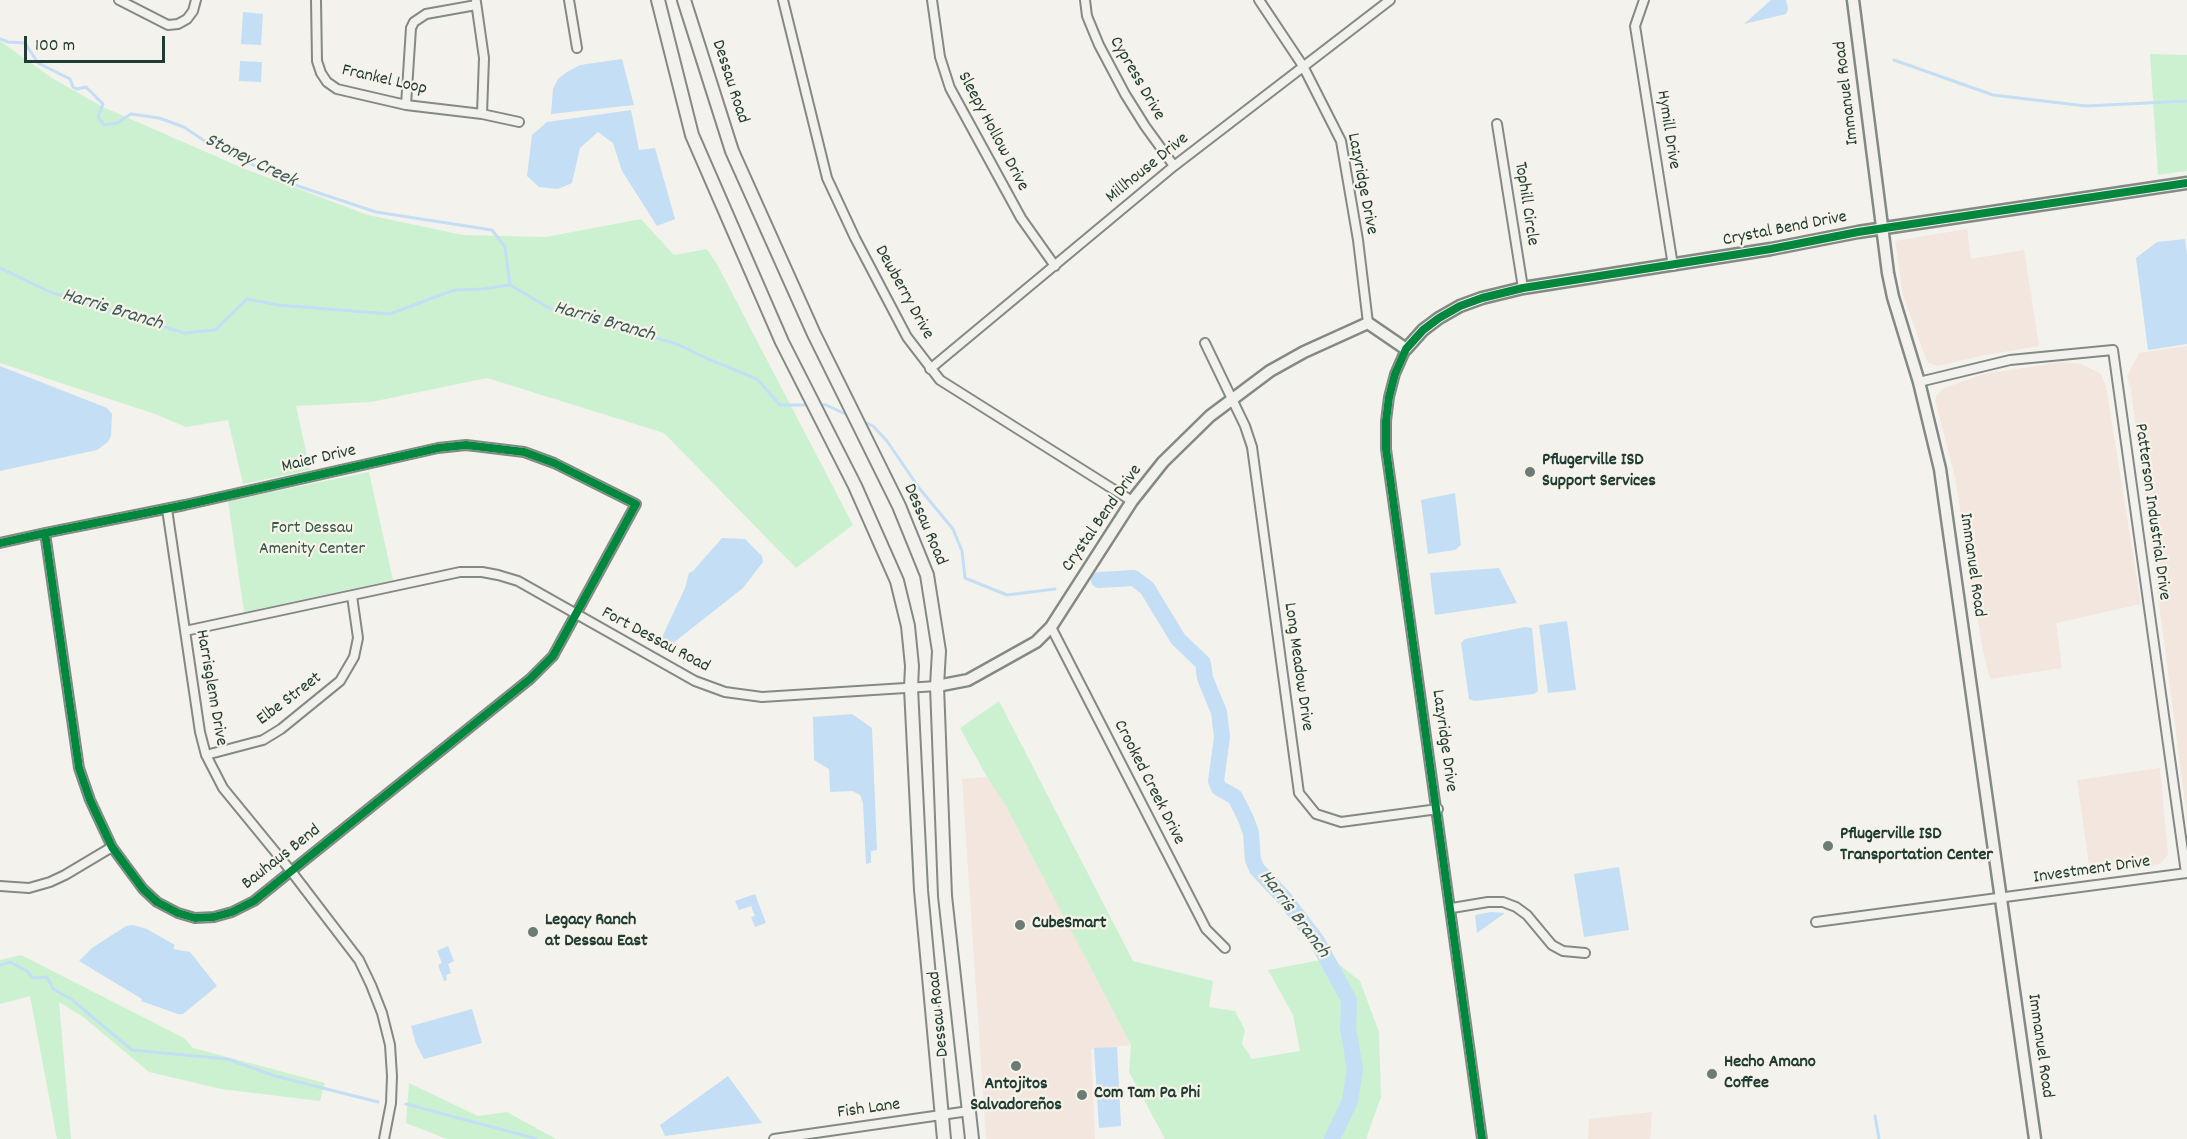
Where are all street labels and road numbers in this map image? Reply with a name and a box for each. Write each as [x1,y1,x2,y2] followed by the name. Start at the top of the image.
[1103,33,1169,125] street label: Cypress Drive
[705,38,753,126] street label: Dessau Road
[1831,40,1865,146] street label: Immanuel Road
[339,61,429,101] street label: Frankel Loop
[951,69,1033,195] street label: Sleepy Hollow Drive
[1650,89,1684,171] street label: Hymill Drive
[1102,129,1194,209] street label: Millhouse Drive
[1341,131,1381,237] street label: Lazyridge Drive
[1508,161,1542,247] street label: Tophill Circle
[1721,207,1849,253] street label: Crystal Bend Drive
[868,242,938,344] street label: Dewberry Drive
[2128,422,2174,602] street label: Patterson Industrial Drive
[280,441,358,479] street label: Maier Drive
[1058,461,1148,577] street label: Crystal Bend Drive
[897,481,951,569] street label: Dessau Road
[1953,512,1989,618] street label: Immanuel Road
[1277,601,1317,733] street label: Long Meadow Drive
[597,603,713,679] street label: Fort Dessau Road
[189,628,231,748] street label: Harrisglenn Drive
[253,668,327,732] street label: Elbe Street
[1425,689,1461,793] street label: Lazyridge Drive
[1107,717,1189,849] street label: Crooked Creek Drive
[238,821,326,895] street label: Bauhaus Bend
[2032,852,2152,890] street label: Investment Drive
[925,970,955,1058] street label: Dessau Road
[2021,993,2057,1099] street label: Immanuel Road
[836,1095,902,1125] street label: Fish Lane

